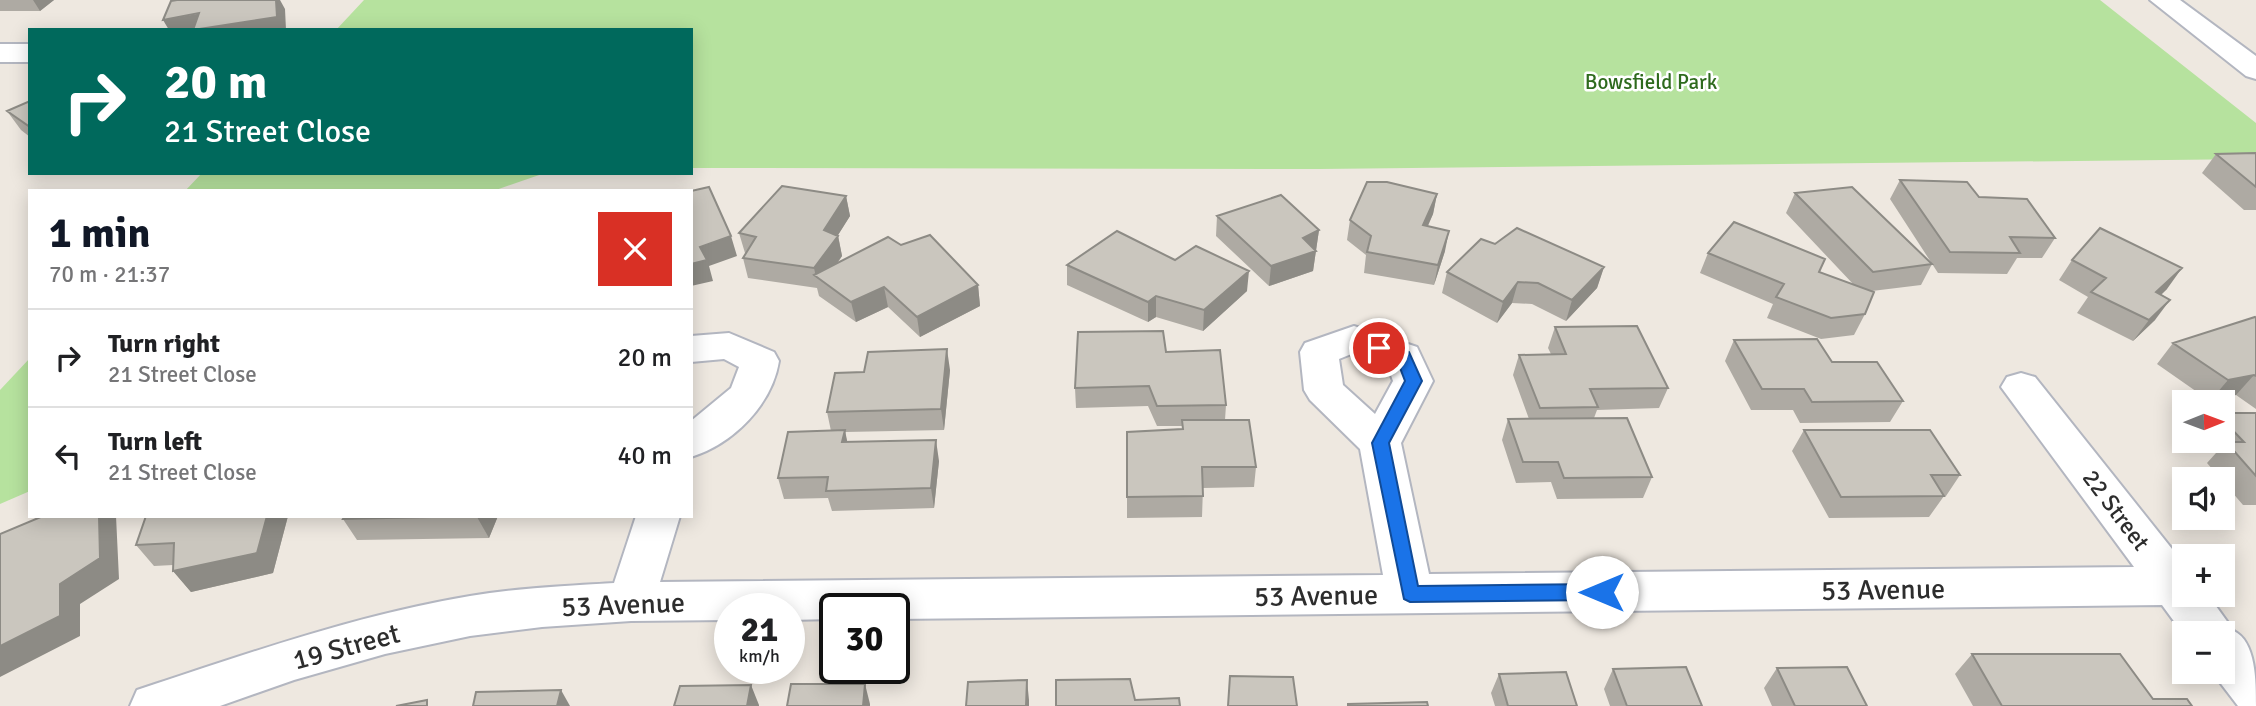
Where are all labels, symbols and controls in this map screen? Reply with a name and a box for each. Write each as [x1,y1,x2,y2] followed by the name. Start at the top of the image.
[164,52,267,112] text: 20 m
[49,56,140,147] icon: right
[1585,69,1718,95] park label: Bowsfield Park
[164,112,371,151] text: 21 Street Close
[49,208,150,259] text: 1 min
[598,212,672,286] button: close
[49,260,170,289] text: 70 m · 21:37
[1349,318,1409,378] pin
[108,328,220,360] text: Turn right
[1360,329,1398,367] icon: arrive
[49,339,87,377] icon: right
[617,342,672,374] text: 20 m
[108,360,257,389] text: 21 Street Close
[2172,390,2235,453] north arrow
[2172,390,2235,684] map controls
[108,426,202,458] text: Turn left
[49,437,87,475] icon: left
[617,440,672,472] text: 40 m
[108,458,257,487] text: 21 Street Close
[2076,464,2156,556] street label: 22 Street
[2172,467,2235,530] button: sound
[2172,544,2235,607] button: +
[1565,555,1639,629] position arrow
[1821,572,1945,608] street label: 53 Avenue
[1254,578,1378,614] street label: 53 Avenue
[560,586,686,624] street label: 53 Avenue
[819,593,910,684] speed limit sign: 30
[741,608,778,651] text: 21
[289,616,404,678] street label: 19 Street
[2172,621,2235,684] button: −
[739,645,780,667] text: km/h

